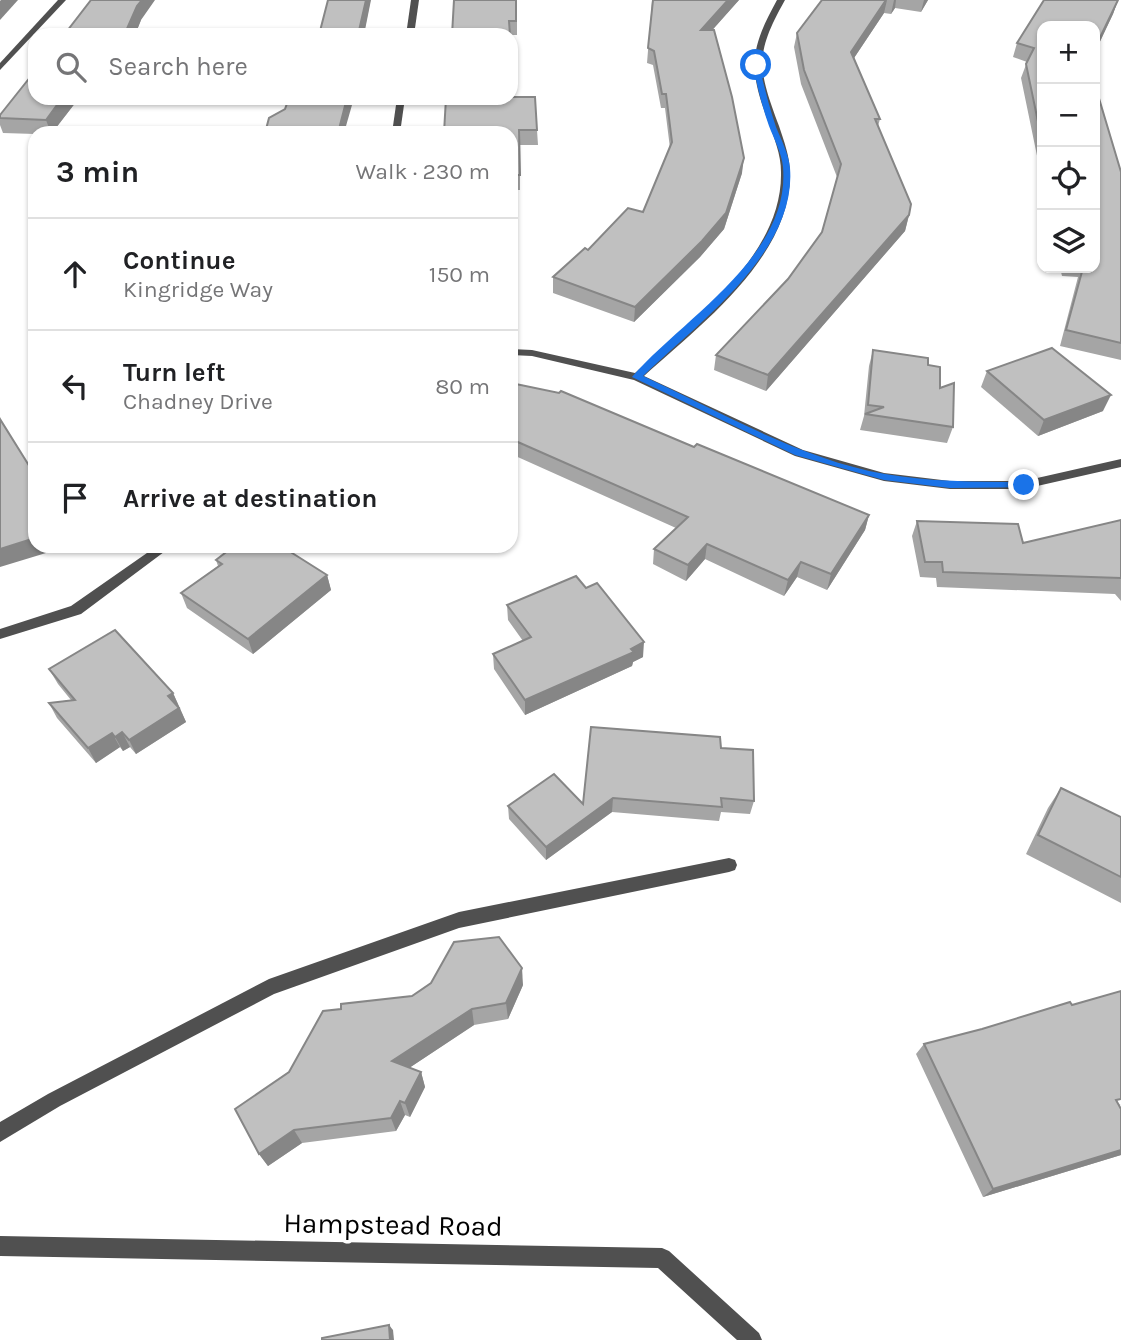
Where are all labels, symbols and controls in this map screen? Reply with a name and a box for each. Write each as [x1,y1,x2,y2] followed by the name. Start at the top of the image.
[1037,21,1100,273] map controls
[1037,21,1100,84] button: +
[28,28,518,105] search box
[52,48,90,86] icon: search
[740,49,771,80] route start
[108,51,248,82] text: Search here
[1037,84,1100,147] button: −
[1037,147,1100,210] button: locate
[56,154,139,190] text: 3 min
[356,158,490,185] text: Walk · 230 m
[1037,210,1100,273] button: layers
[123,245,235,276] text: Continue
[56,255,94,293] icon: ahead
[429,261,490,288] text: 150 m
[123,276,273,303] text: Kingridge Way
[123,357,225,388] text: Turn left
[56,367,94,405] icon: left
[435,373,490,400] text: 80 m
[123,388,273,415] text: Chadney Drive
[1008,469,1039,500] route end
[56,479,94,517] icon: arrive
[123,483,377,514] text: Arrive at destination
[283,1206,503,1243] street label: Hampstead Road

